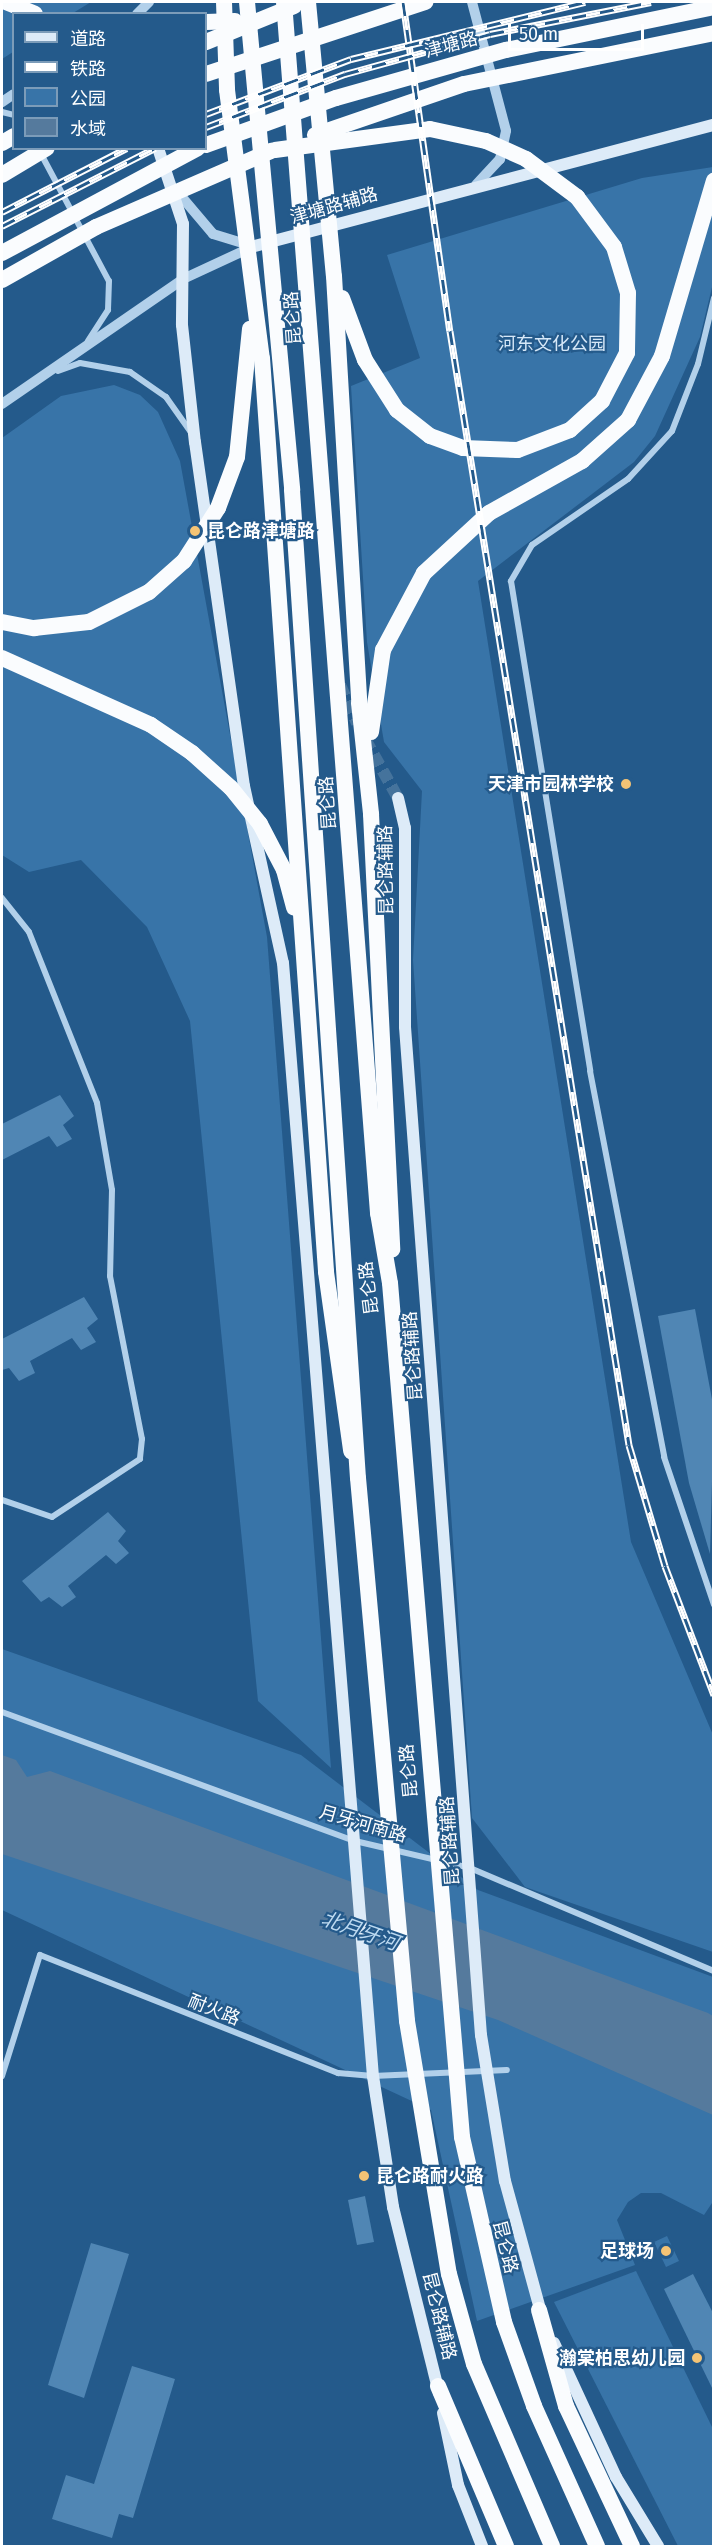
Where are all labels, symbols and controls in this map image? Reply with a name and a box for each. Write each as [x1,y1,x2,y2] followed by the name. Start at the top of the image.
[12,12,207,150] legend
[511,12,648,50] scale bar
[519,23,558,45] text: 50 m
[70,28,106,50] text: 道路
[422,28,480,62] street label: 津塘路
[70,58,106,80] text: 铁路
[70,88,106,110] text: 公园
[70,118,106,140] text: 水域
[288,183,380,229] street label: 津塘路辅路
[280,290,306,346] street label: 昆仑路
[498,333,606,355] park label: 河东文化公园
[207,520,315,542] place label: 昆仑路津塘路
[188,524,202,538] marker: 昆仑路津塘路
[488,773,614,795] place label: 天津市园林学校
[315,775,341,831] street label: 昆仑路
[619,777,633,791] marker: 天津市园林学校
[374,825,398,915] street label: 昆仑路辅路
[355,1260,383,1316] street label: 昆仑路
[399,1310,427,1402] street label: 昆仑路辅路
[396,1743,422,1799] street label: 昆仑路
[436,1795,464,1887] street label: 昆仑路辅路
[317,1801,409,1847] street label: 月牙河南路
[318,1907,402,1955] water label: 北月牙河
[185,1990,243,2030] street label: 耐火路
[376,2165,484,2187] place label: 昆仑路耐火路
[357,2169,371,2183] marker: 昆仑路耐火路
[488,2218,522,2276] street label: 昆仑路
[600,2240,654,2262] place label: 足球场
[659,2244,673,2258] marker: 足球场
[418,2270,460,2362] street label: 昆仑路辅路
[559,2347,685,2369] place label: 瀚棠柏思幼儿园
[690,2351,704,2365] marker: 瀚棠柏思幼儿园

